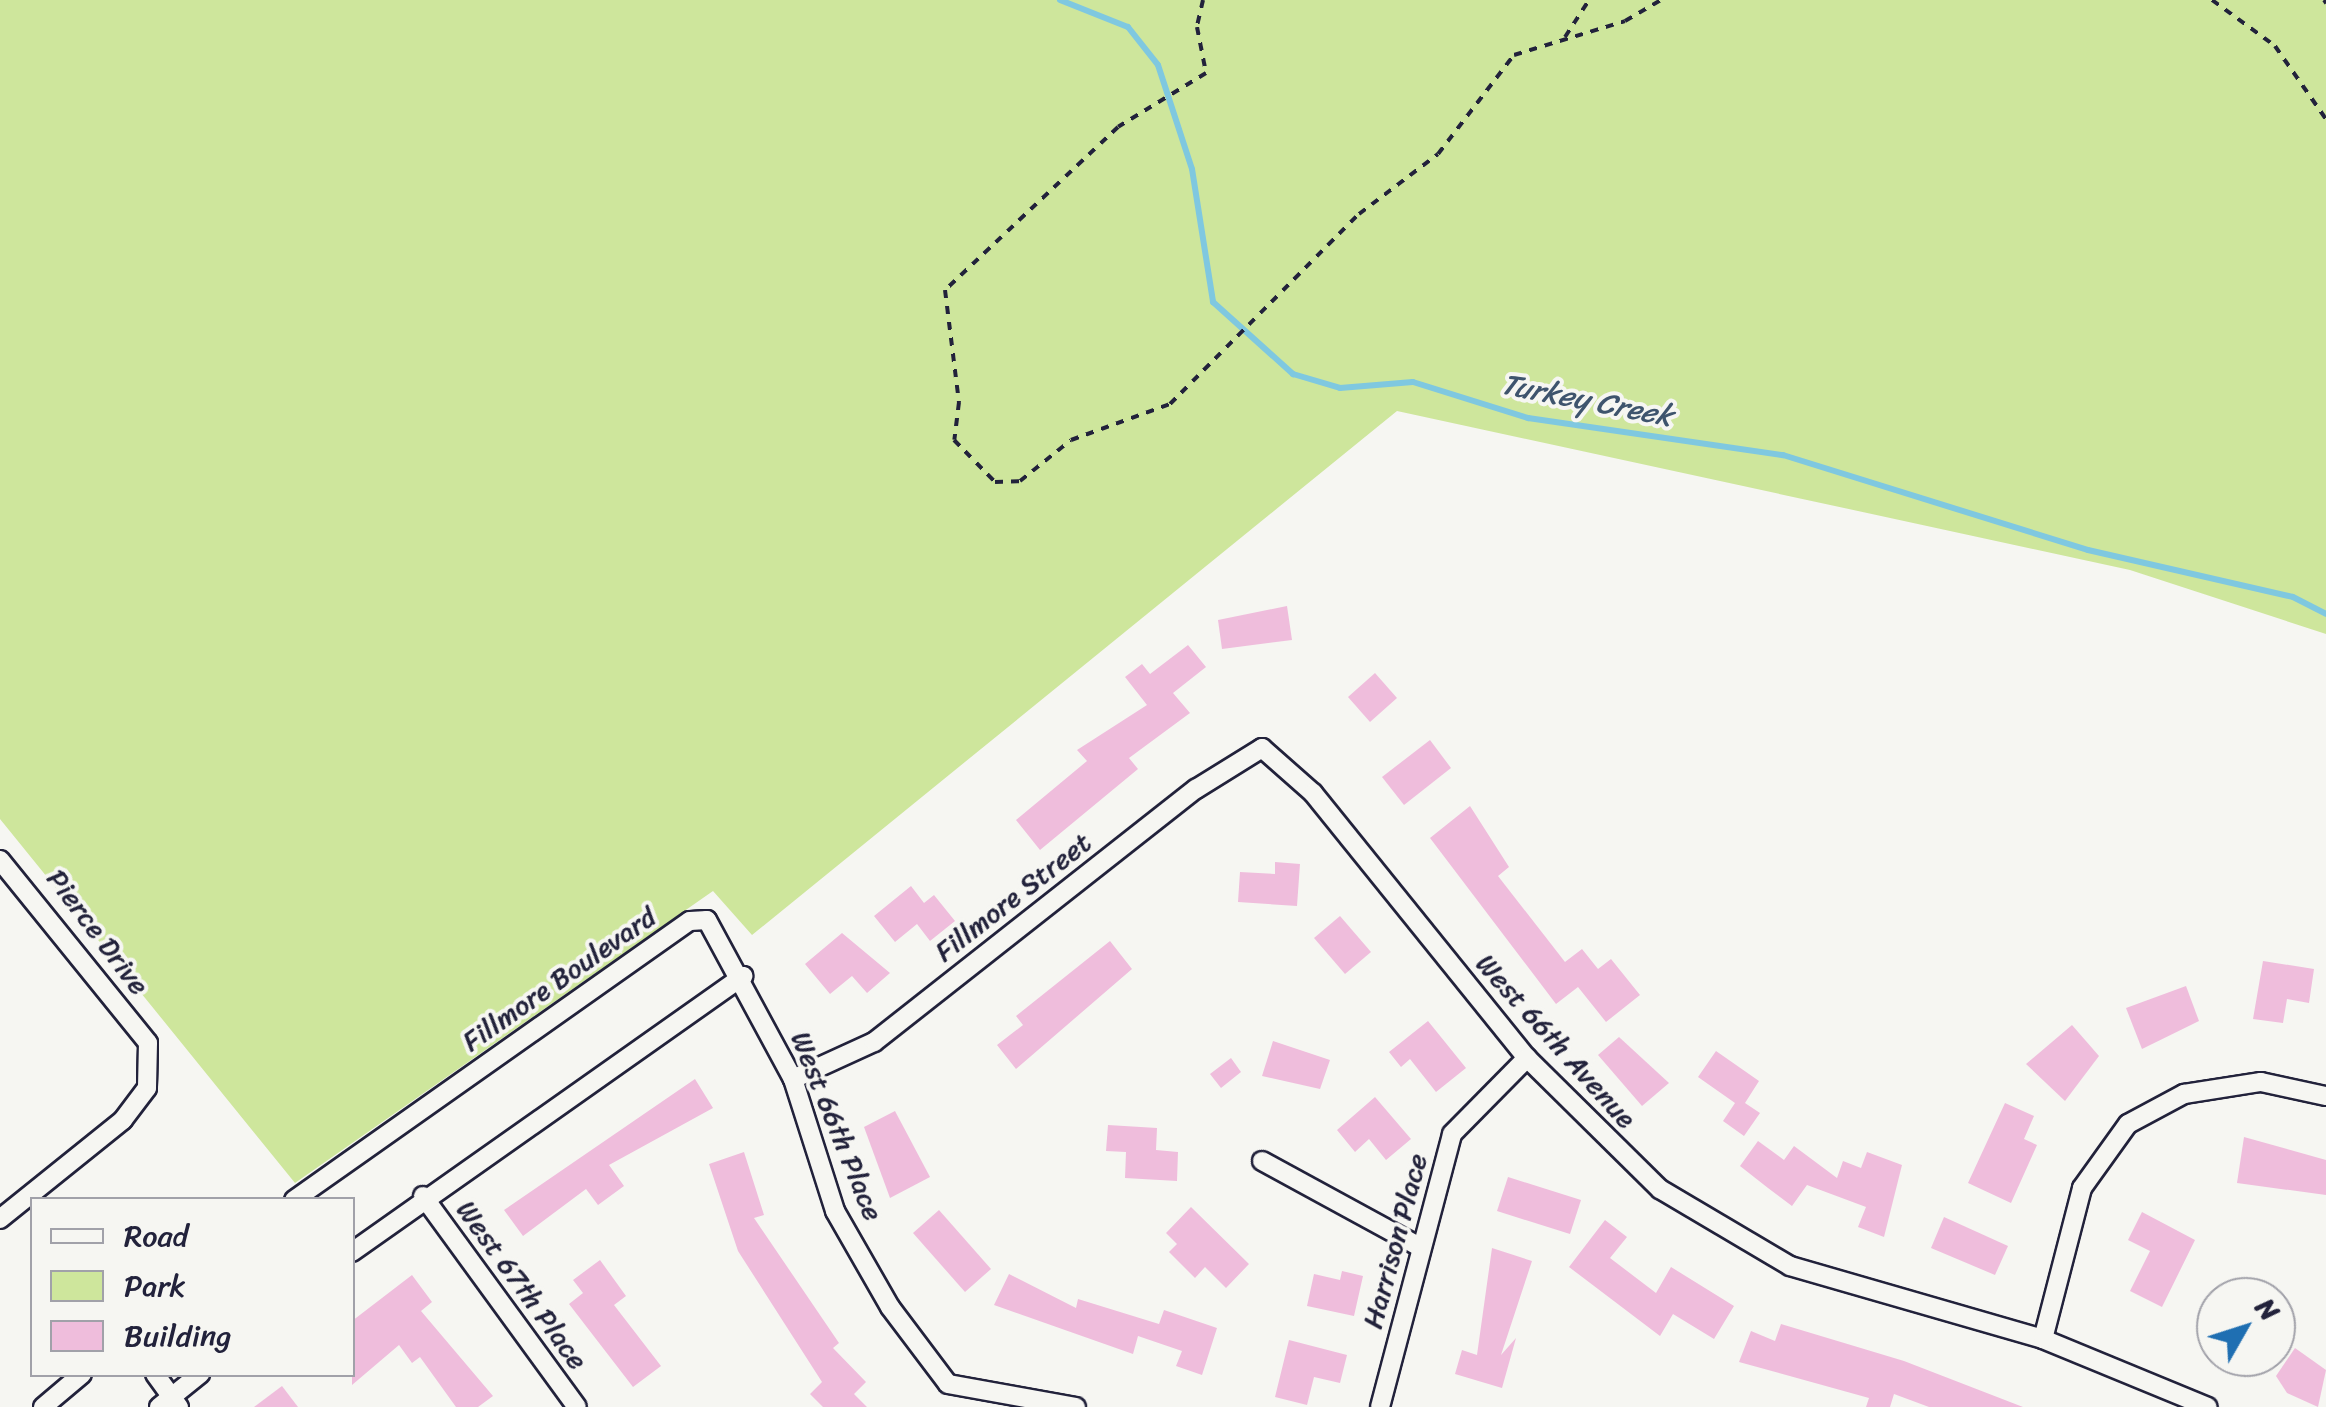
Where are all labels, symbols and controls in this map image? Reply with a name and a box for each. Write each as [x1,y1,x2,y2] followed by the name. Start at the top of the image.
[1498,366,1676,434] water label: Turkey Creek
[928,826,1098,968] street label: Fillmore Street
[40,863,156,1001] street label: Pierce Drive
[456,900,662,1058] street label: Fillmore Boulevard
[1469,947,1643,1135] street label: West 66th Avenue
[784,1026,890,1226] street label: West 66th Place
[1356,1150,1434,1332] street label: Harrison Place
[449,1193,595,1377] street label: West 67th Place
[30,1197,355,1377] legend
[124,1209,188,1263] text: Road
[124,1259,186,1313] text: Park
[2196,1277,2296,1377] north arrow
[2243,1286,2293,1332] text: N
[124,1309,231,1363] text: Building

